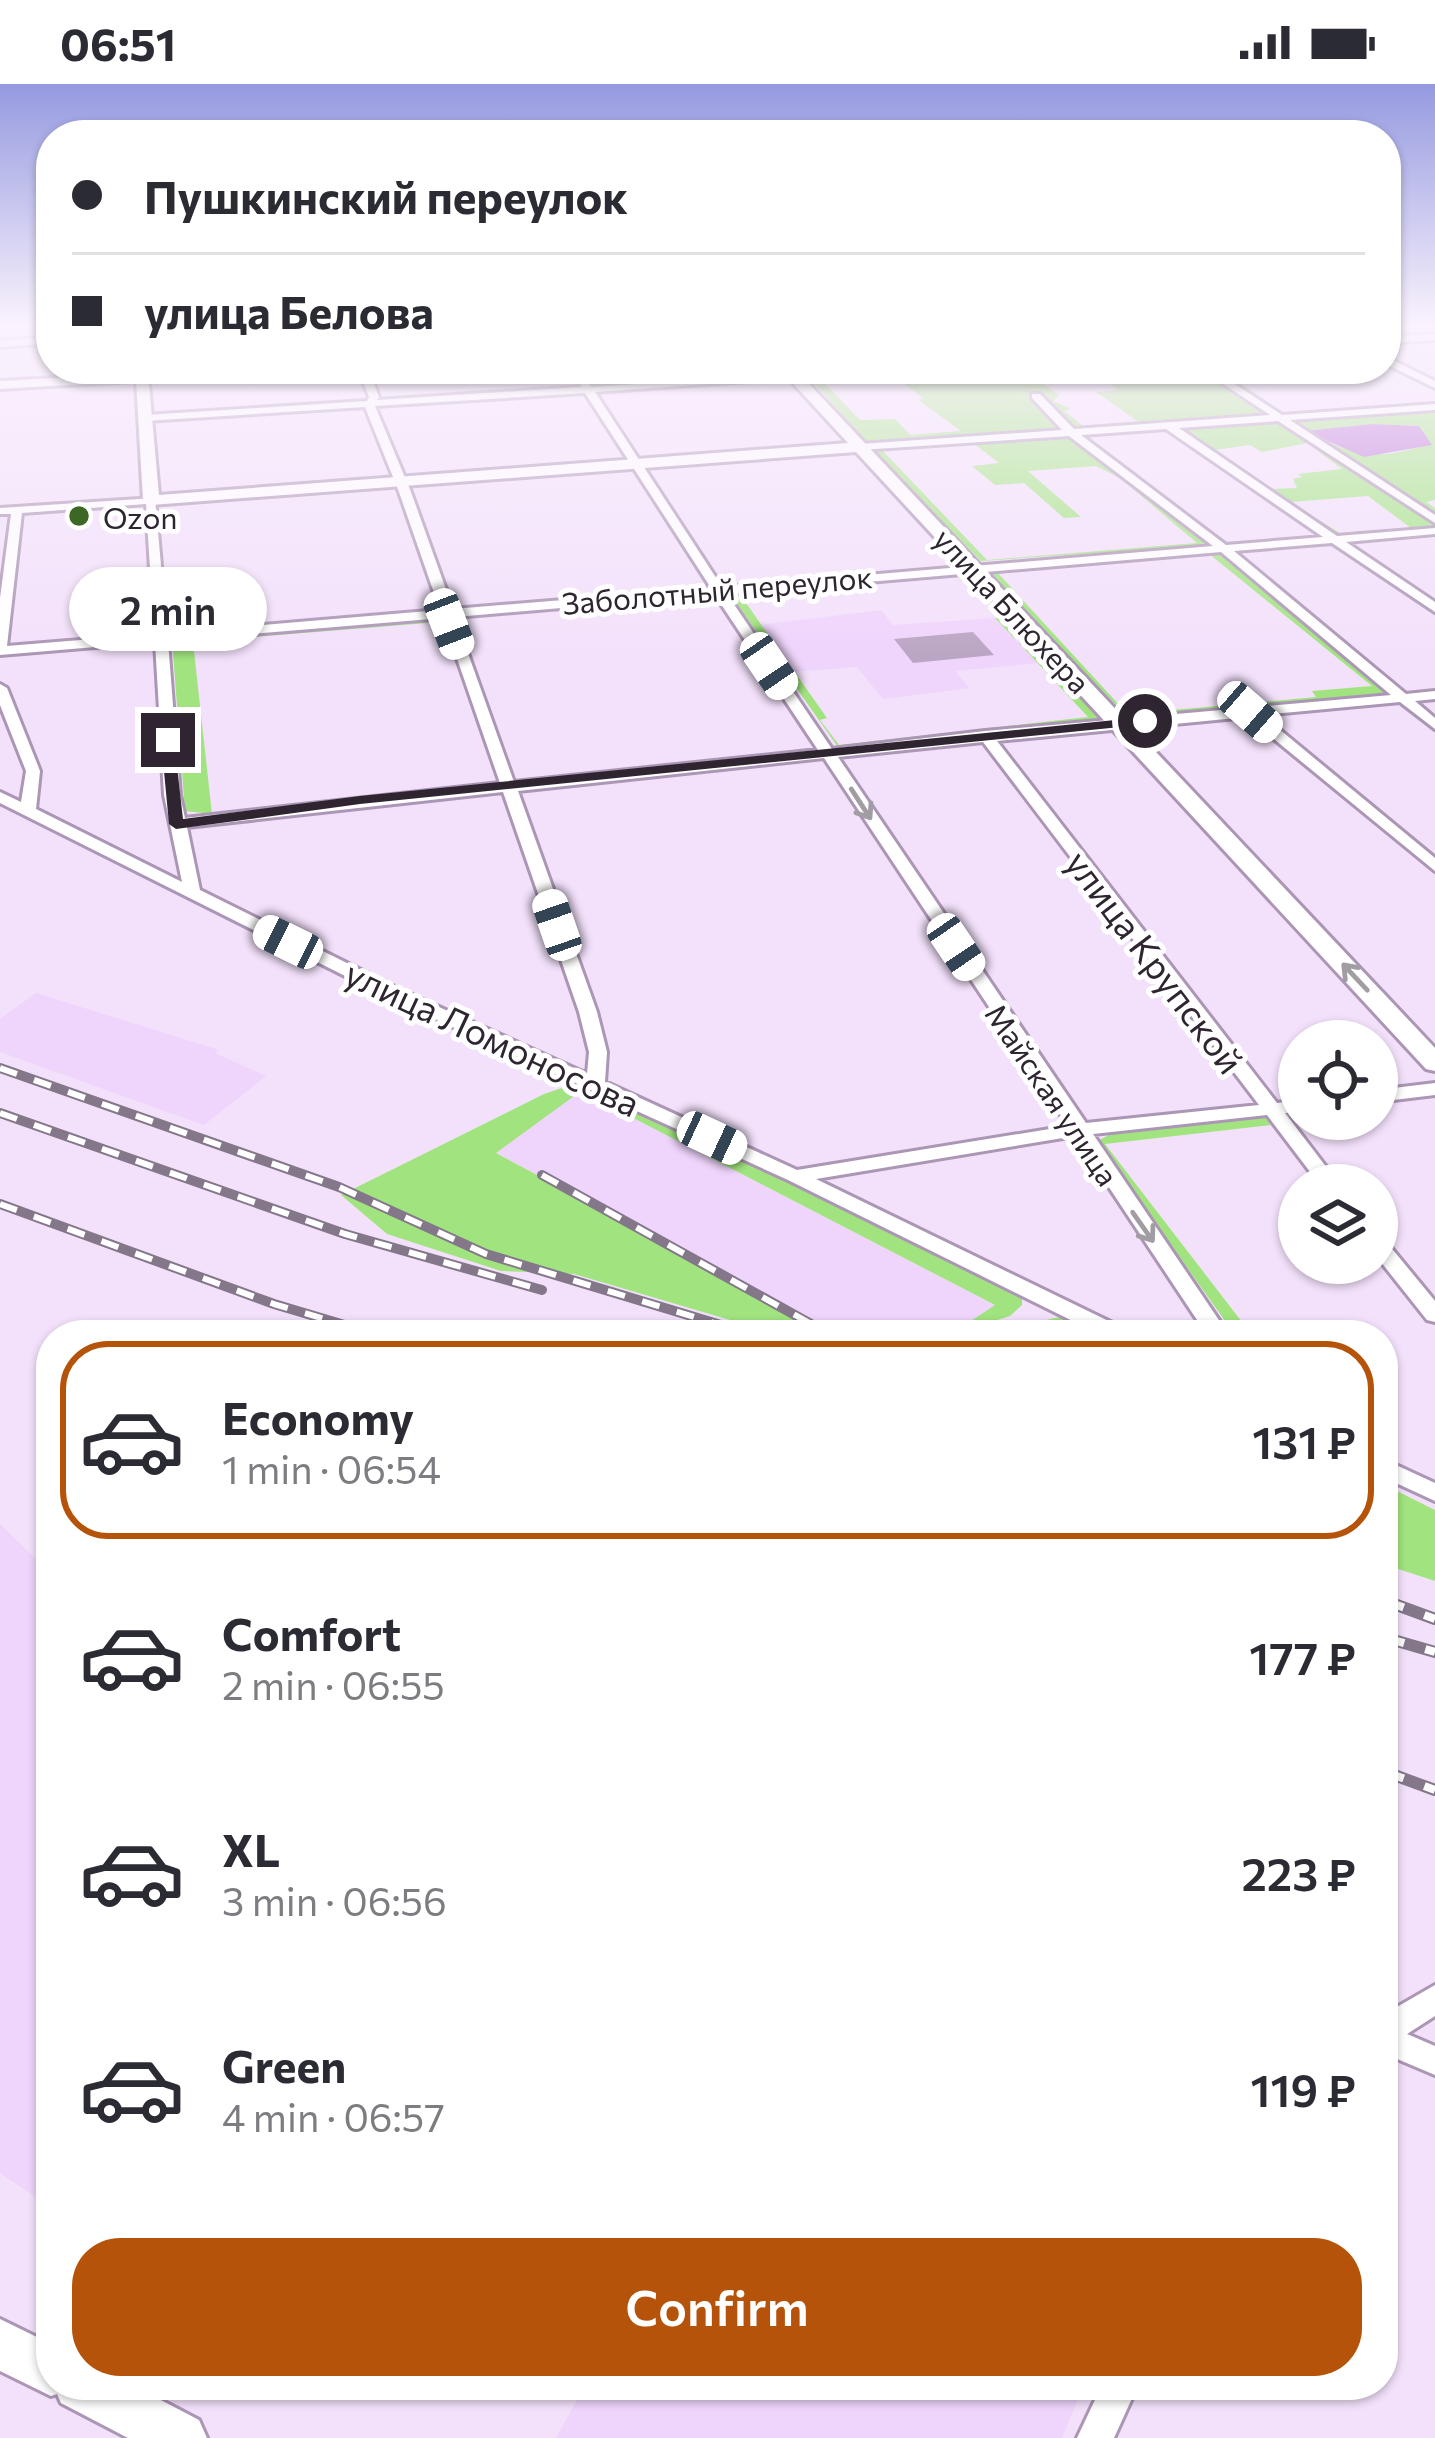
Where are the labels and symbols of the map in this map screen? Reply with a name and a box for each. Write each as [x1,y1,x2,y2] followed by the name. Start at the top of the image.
[103,498,178,535] place label: Ozon
[66,503,92,529] marker: Ozon
[927,520,1099,700] street label: улица Блюхера
[560,557,874,621] street label: Заболотный переулок
[69,566,267,650] callout: 2 min
[419,584,479,664] car
[734,626,804,706] car
[1211,675,1289,749] car
[1118,694,1172,748] route start
[141,713,195,767] route end
[849,786,874,820] one-way arrow
[1058,841,1254,1081] street label: улица Крупской
[528,885,586,965] car
[921,907,991,987] car
[248,910,328,974] car
[339,949,647,1125] street label: улица Ломоносова
[1342,963,1370,992] one-way arrow
[979,996,1127,1192] street label: Майская улица
[672,1106,752,1170] car
[1130,1210,1155,1243] one-way arrow

